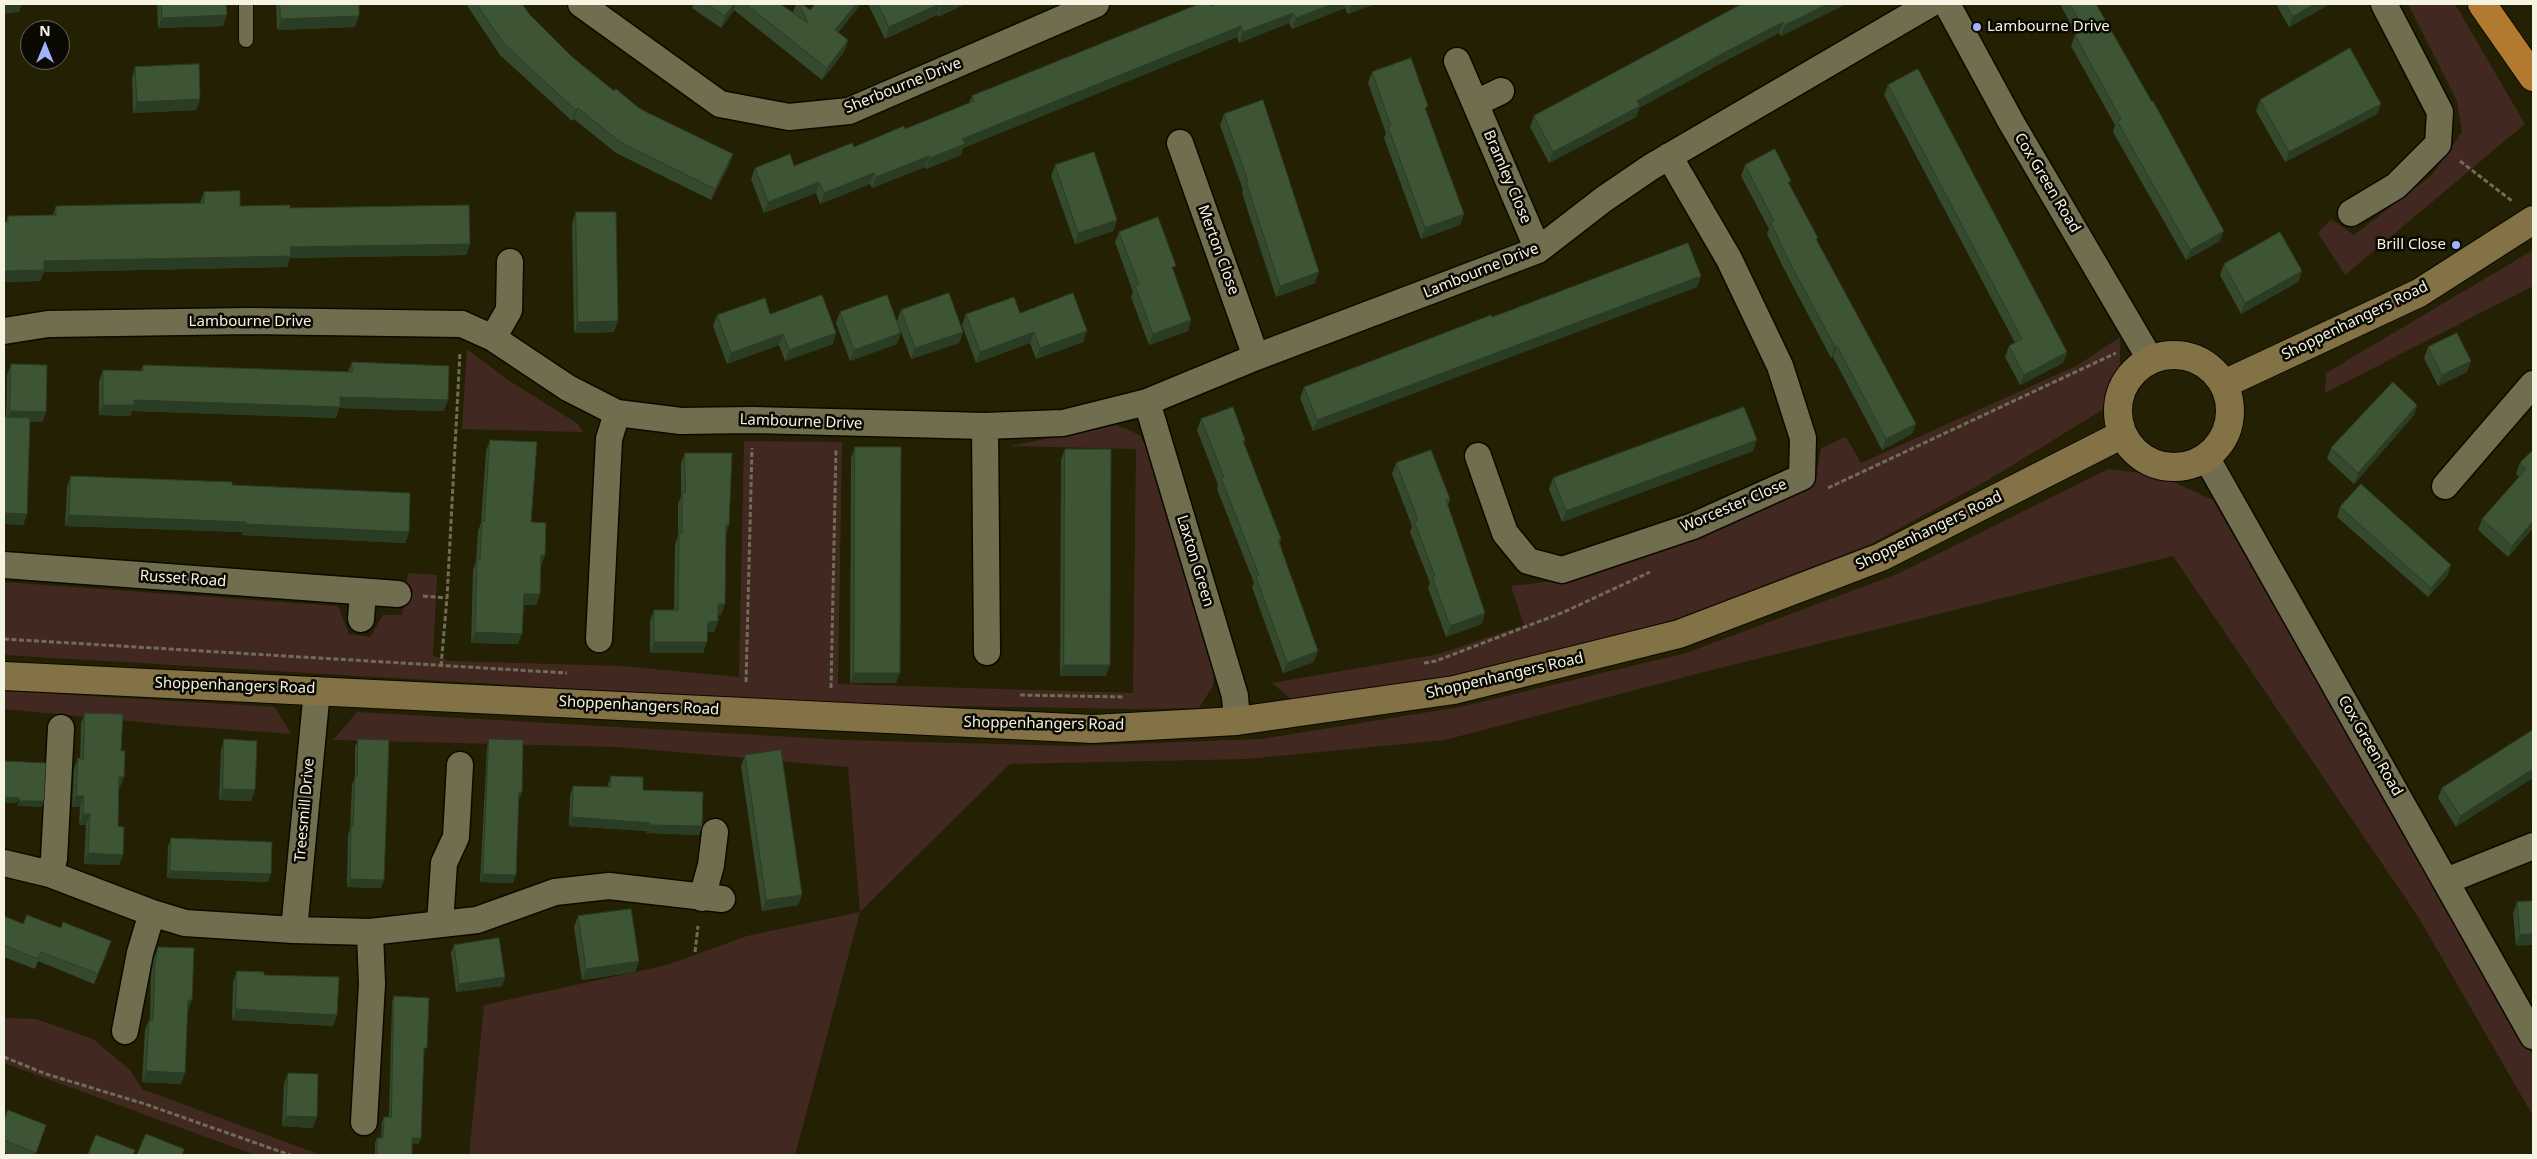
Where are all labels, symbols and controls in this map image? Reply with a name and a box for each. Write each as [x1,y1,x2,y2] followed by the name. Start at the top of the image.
[1987,18,2110,36] place label: Lambourne Drive
[20,20,70,70] north arrow
[39,21,51,40] text: N
[1971,21,1983,33] marker: Lambourne Drive
[842,54,964,118] street label: Sherbourne Drive
[1479,128,1535,226] street label: Bramley Close
[2010,130,2084,236] street label: Cox Green Road
[1193,203,1243,297] street label: Merton Close
[2376,236,2446,254] place label: Brill Close
[2450,239,2462,251] marker: Brill Close
[1421,240,1541,302] street label: Lambourne Drive
[2279,278,2431,364] street label: Shoppenhangers Road
[189,313,311,331] street label: Lambourne Drive
[739,411,863,433] street label: Lambourne Drive
[1678,476,1790,536] street label: Worcester Close
[1853,488,2005,574] street label: Shoppenhangers Road
[1173,513,1217,609] street label: Laxton Green
[139,567,227,591] street label: Russet Road
[1425,649,1585,703] street label: Shoppenhangers Road
[154,674,316,698] street label: Shoppenhangers Road
[558,693,720,719] street label: Shoppenhangers Road
[2334,693,2406,799] street label: Cox Green Road
[963,714,1125,734] street label: Shoppenhangers Road
[291,757,319,863] street label: Treesmill Drive

